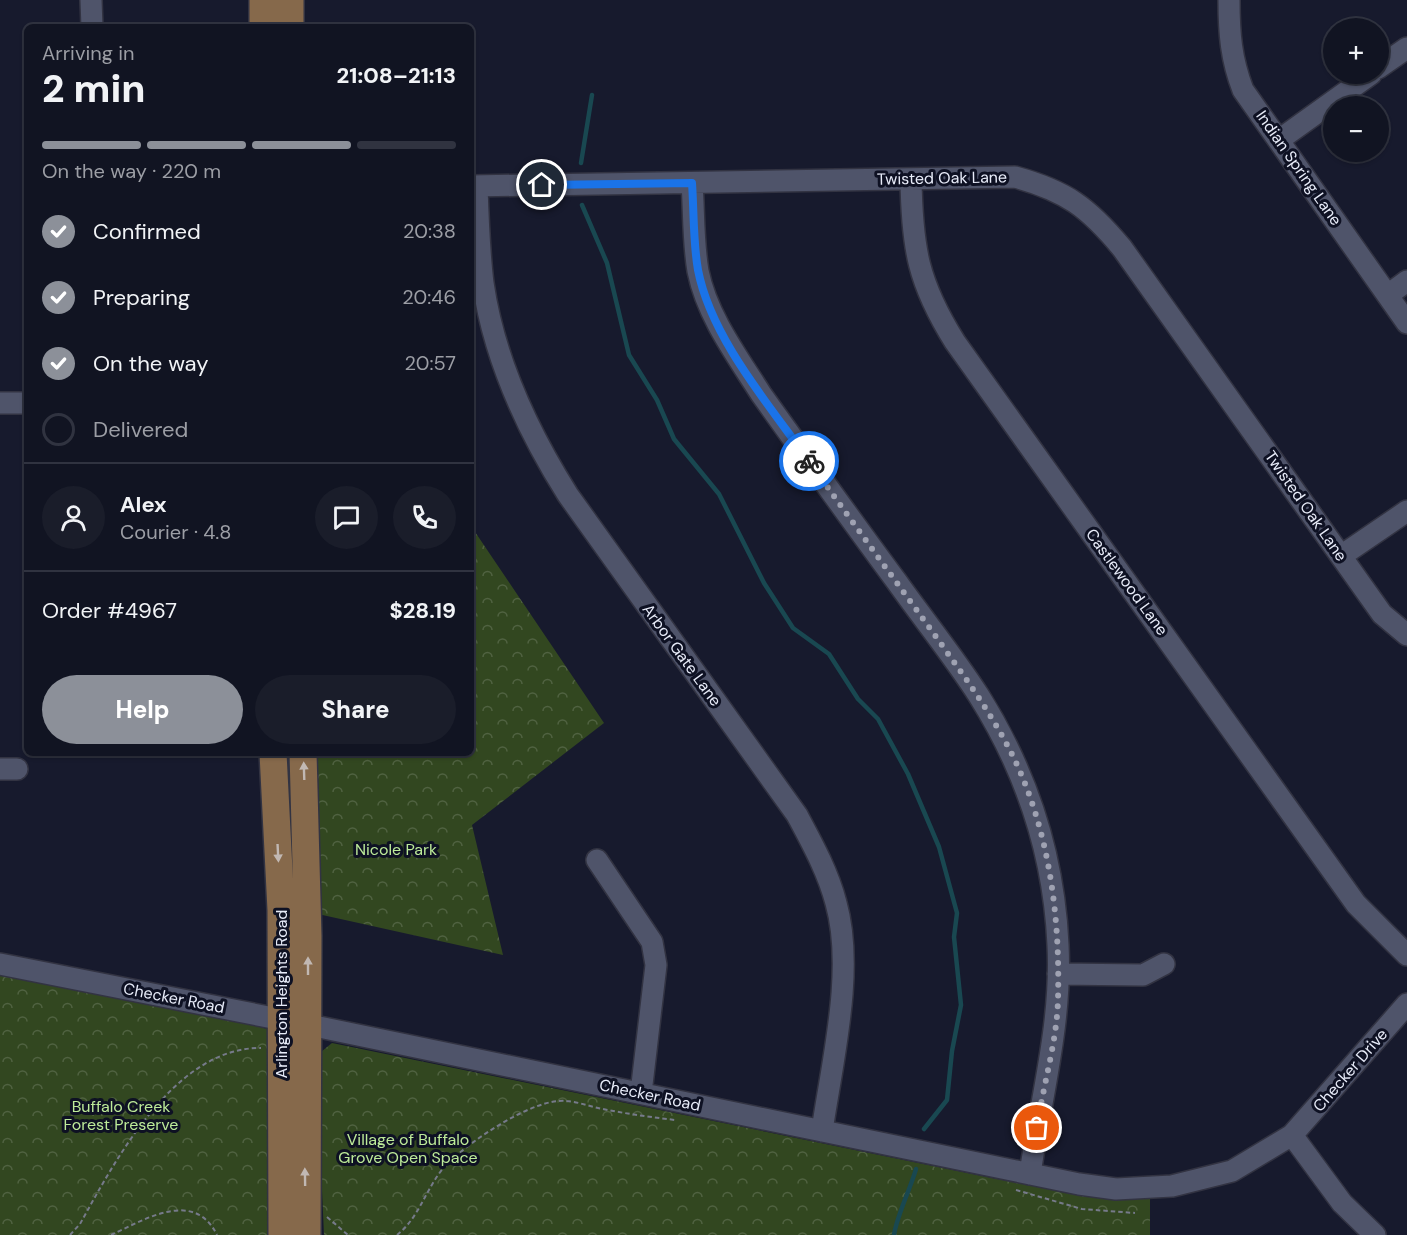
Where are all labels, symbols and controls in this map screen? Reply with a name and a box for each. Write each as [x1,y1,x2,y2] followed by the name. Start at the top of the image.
[1323,18,1389,162] map controls
[1323,18,1389,84] button: +
[42,40,134,66] text: Arriving in
[337,61,456,90] text: 21:08–21:13
[42,63,146,114] text: 2 min
[1323,96,1389,162] button: −
[1251,106,1347,230] street label: Indian Spring Lane
[42,158,221,184] text: On the way · 220 m
[516,159,567,210] pin
[877,166,1007,190] street label: Twisted Oak Lane
[525,168,558,201] icon: home
[42,215,75,248] icon: check
[93,217,201,246] text: Confirmed
[403,218,456,244] text: 20:38
[42,281,75,314] icon: check
[93,283,190,312] text: Preparing
[402,284,456,310] text: 20:46
[42,347,75,380] icon: check
[93,349,208,378] text: On the way
[404,350,456,376] text: 20:57
[93,415,188,444] text: Delivered
[779,431,839,491] courier
[793,445,826,478] icon: bike
[1260,447,1352,565] street label: Twisted Oak Lane
[42,486,105,549] button: person
[315,486,378,549] button: chat
[393,486,456,549] button: phone
[120,490,167,519] text: Alex
[120,519,231,545] text: Courier · 4.8
[1081,524,1173,640] street label: Castlewood Lane
[42,596,177,625] text: Order #4967
[389,596,456,625] text: $28.19
[638,600,726,710] street label: Arbor Gate Lane
[42,675,243,744] button: Help
[255,675,456,744] button: Share
[299,762,308,781] one-way arrow
[355,839,437,860] park label: Nicole Park
[274,844,283,863] one-way arrow
[271,910,292,1078] street label: Arlington Heights Road
[303,957,313,976] one-way arrow
[121,978,227,1018] street label: Checker Road
[1308,1024,1392,1116] street label: Checker Drive
[597,1074,703,1116] street label: Checker Road
[64,1096,178,1135] park label: Buffalo Creek Forest Preserve
[1011,1102,1062,1153] pin
[1020,1111,1053,1144] icon: bag
[338,1129,478,1168] park label: Village of Buffalo Grove Open Space
[300,1167,310,1186] one-way arrow

